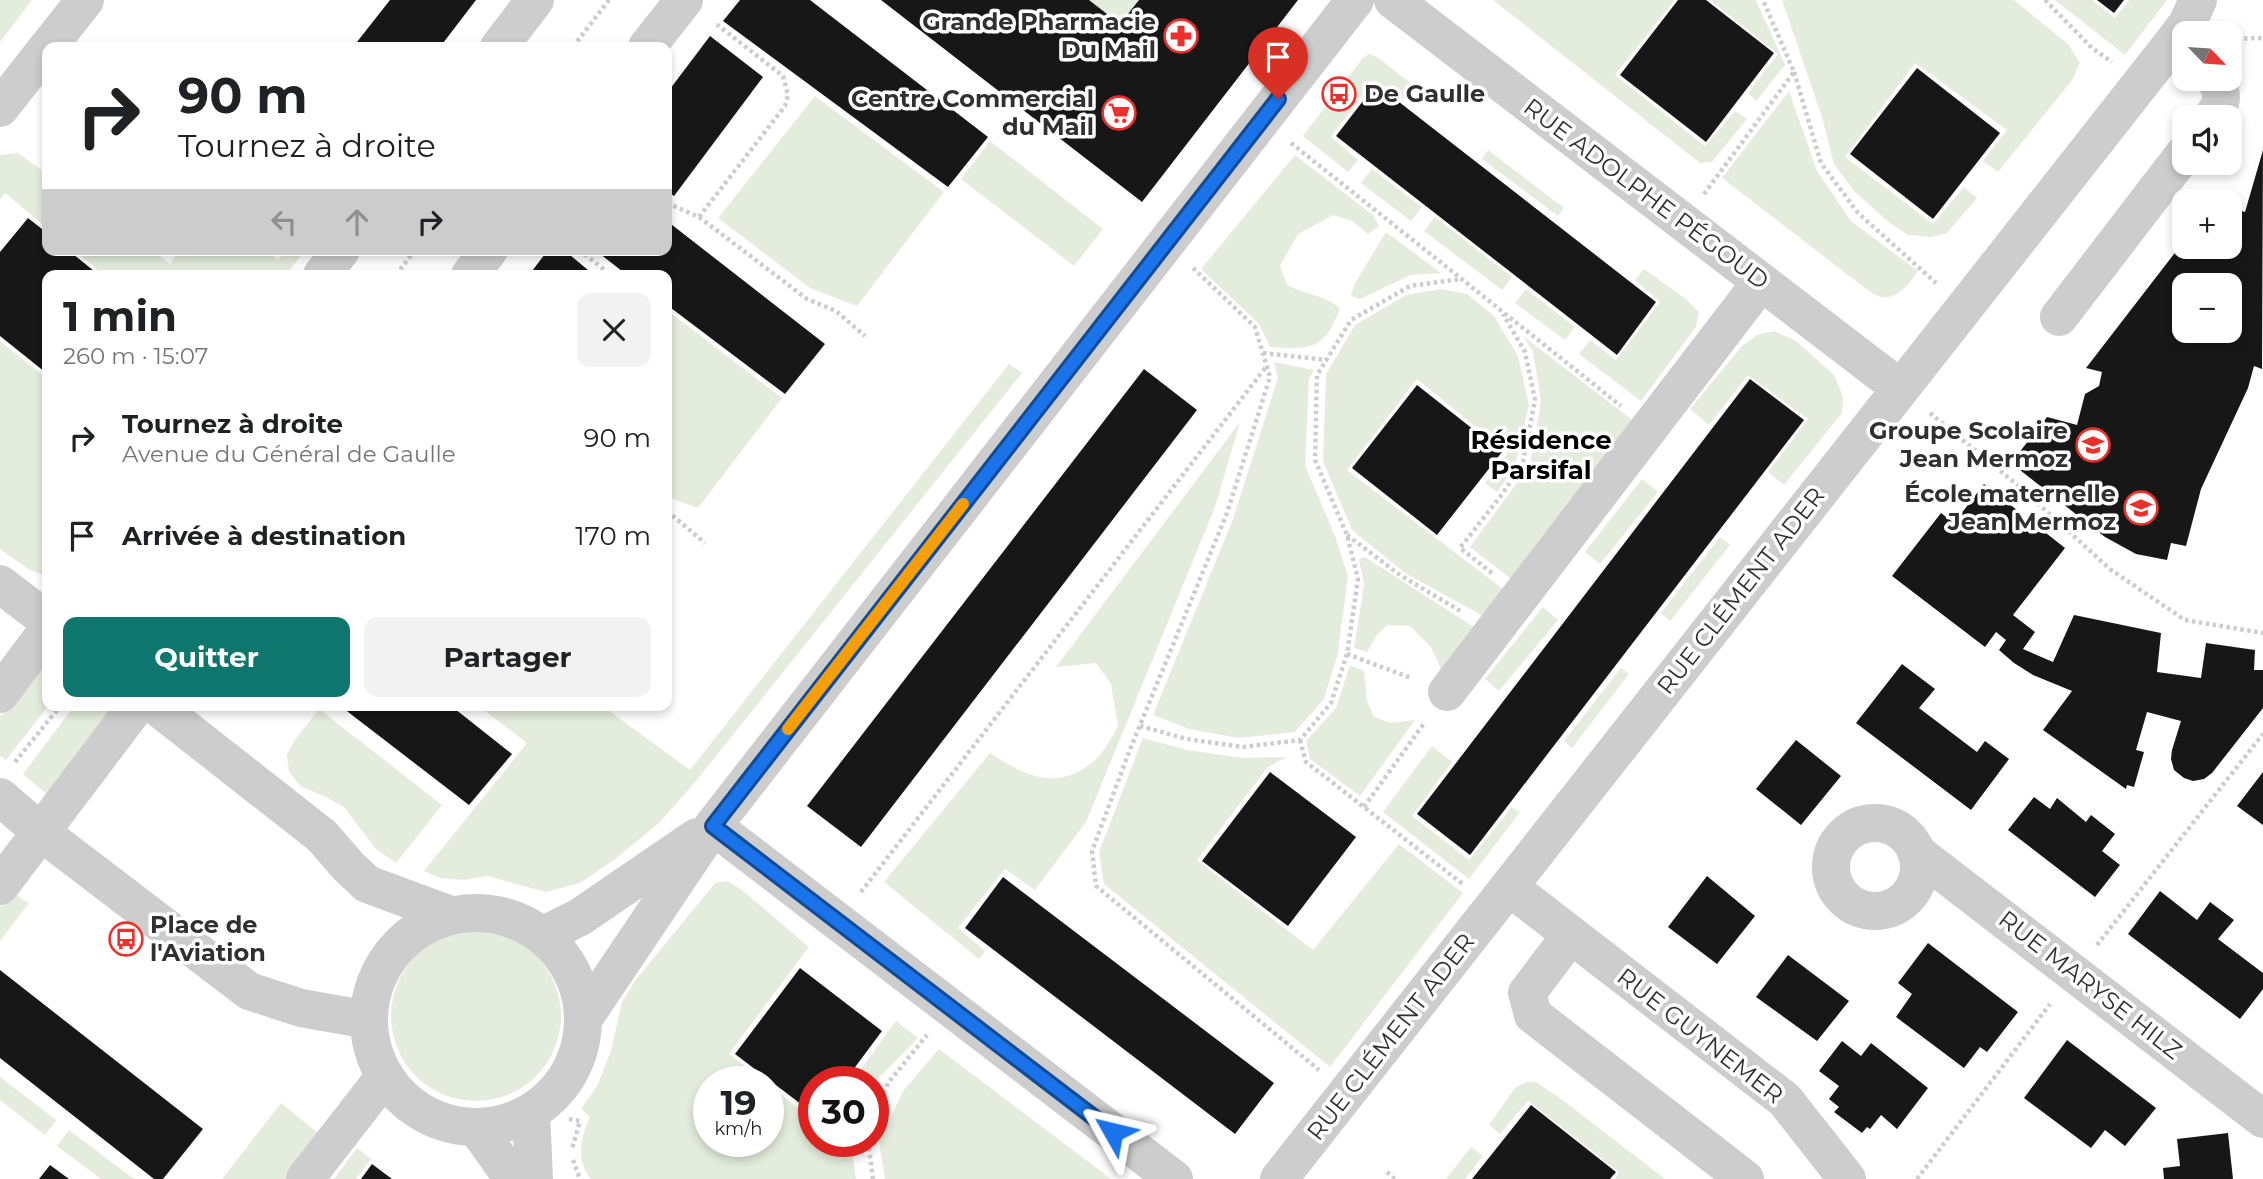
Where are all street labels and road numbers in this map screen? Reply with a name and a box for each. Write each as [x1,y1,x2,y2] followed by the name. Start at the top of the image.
[1518,92,1775,295] street label: RUE ADOLPHE PÉGOUD
[1651,481,1831,700] street label: RUE CLÉMENT ADER
[1993,904,2188,1065] street label: RUE MARYSE HILZ
[1301,927,1481,1146] street label: RUE CLÉMENT ADER
[1611,962,1789,1109] street label: RUE GUYNEMER

